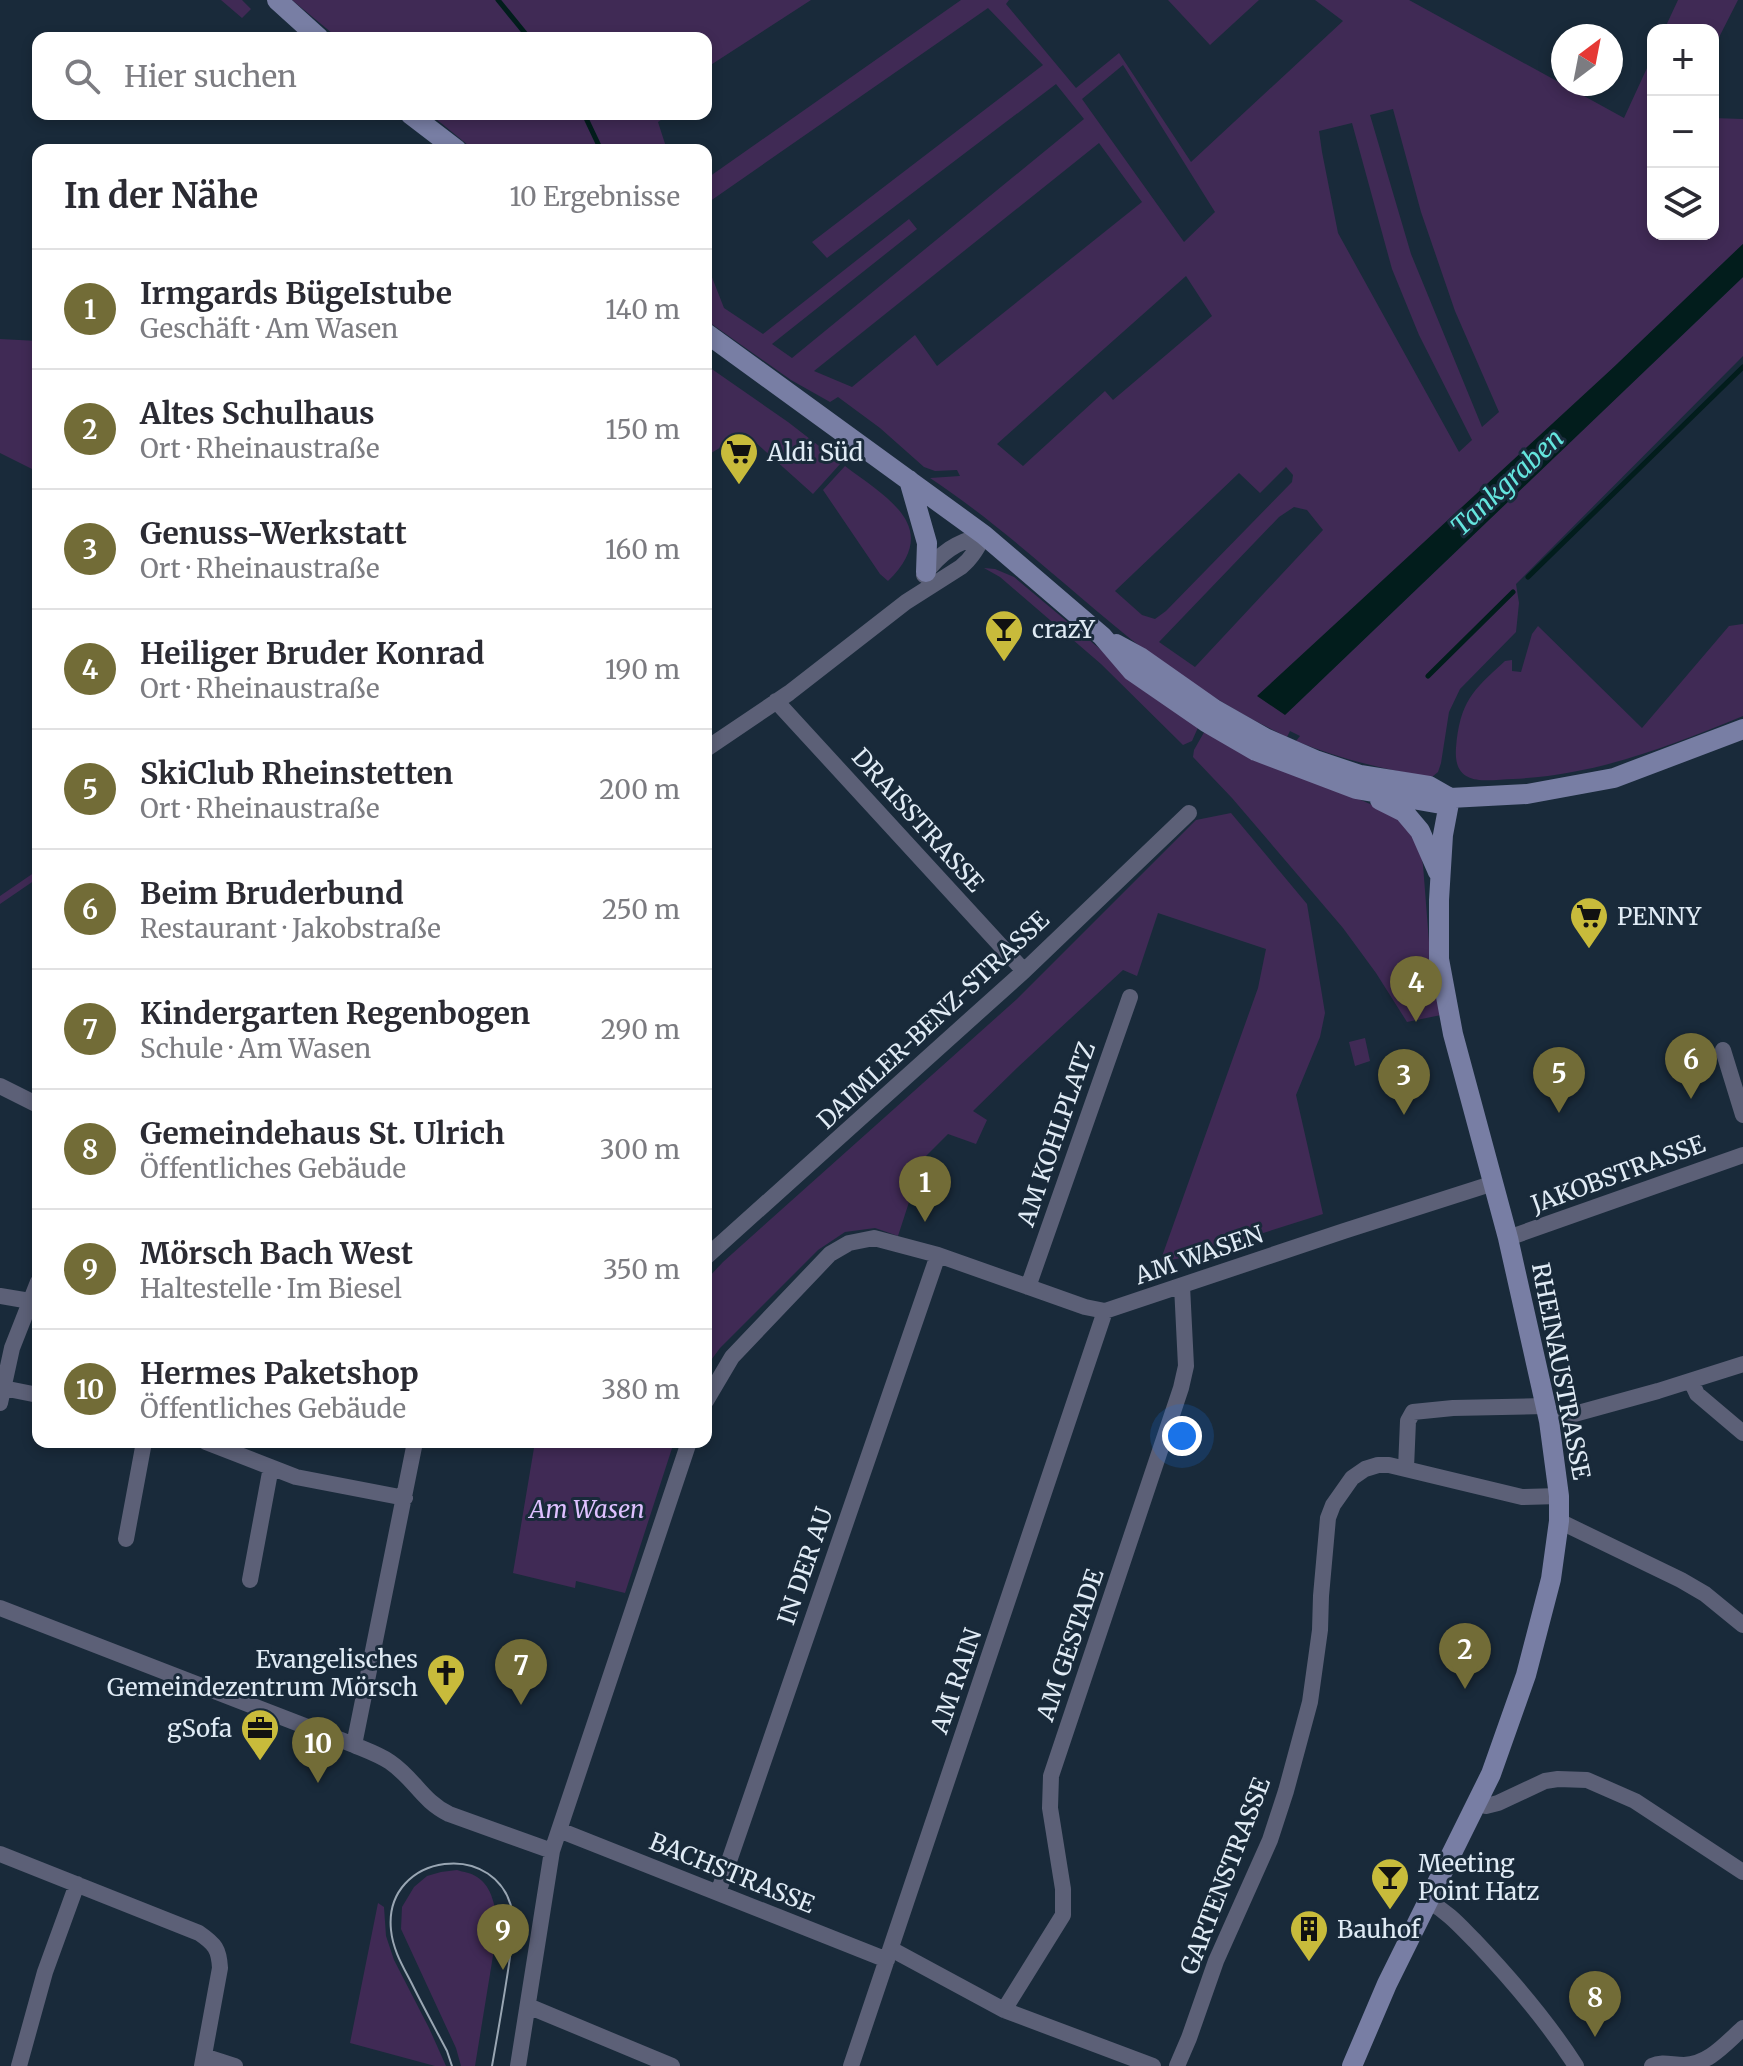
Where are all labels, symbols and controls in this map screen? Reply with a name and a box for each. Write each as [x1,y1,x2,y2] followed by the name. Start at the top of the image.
[1551,24,1623,96] north arrow
[1647,24,1719,240] map controls
[1647,24,1719,96] button: +
[32,32,712,120] search box
[60,54,104,98] icon: search
[124,57,297,95] text: Hier suchen
[1647,96,1719,168] button: −
[1647,168,1719,240] button: layers
[64,175,258,217] text: In der Nähe
[509,180,680,213] text: 10 Ergebnisse
[140,274,452,312] text: Irmgards BügeIstube
[84,293,96,326] text: 1
[605,293,680,326] text: 140 m
[140,312,398,345] text: Geschäft · Am Wasen
[140,394,375,432] text: Altes Schulhaus
[82,413,98,446] text: 2
[606,413,680,446] text: 150 m
[1444,421,1570,543] water label: Tankgraben
[718,431,760,486] supermarket icon: Aldi Süd
[140,432,380,465] text: Ort · Rheinaustraße
[766,437,863,468] place label: Aldi Süd
[140,514,407,552] text: Genuss-Werkstatt
[83,533,97,566] text: 3
[605,533,680,566] text: 160 m
[140,552,380,585] text: Ort · Rheinaustraße
[983,608,1025,663] bar icon: crazY
[1032,614,1095,645] place label: crazY
[140,634,484,672] text: Heiliger Bruder Konrad
[82,653,98,686] text: 4
[605,653,680,686] text: 190 m
[140,672,380,705] text: Ort · Rheinaustraße
[845,742,991,899] street label: DRAISSTRASSE
[140,754,453,792] text: SkiClub Rheinstetten
[82,773,98,806] text: 5
[599,773,680,806] text: 200 m
[140,792,380,825] text: Ort · Rheinaustraße
[140,874,404,912] text: Beim Bruderbund
[82,893,98,926] text: 6
[602,893,680,926] text: 250 m
[1568,895,1610,950] supermarket icon: PENNY
[1617,901,1702,932] place label: PENNY
[811,904,1056,1136] street label: DAIMLER-BENZ-STRASSE
[140,912,441,945] text: Restaurant · Jakobstraße
[1390,956,1442,1022] pin: 4
[140,994,530,1032] text: Kindergarten Regenbogen
[82,1013,98,1046] text: 7
[601,1013,680,1046] text: 290 m
[140,1032,371,1065] text: Schule · Am Wasen
[1665,1033,1717,1099] pin: 6
[1010,1038,1102,1231] street label: AM KOHLPLATZ
[1533,1047,1585,1113] pin: 5
[1378,1049,1430,1115] pin: 3
[140,1114,505,1152] text: Gemeindehaus St. Ulrich
[1526,1128,1710,1220] street label: JAKOBSTRASSE
[82,1133,98,1166] text: 8
[600,1133,680,1166] text: 300 m
[140,1152,406,1185] text: Öffentliches Gebäude
[899,1156,951,1222] pin: 1
[1130,1218,1268,1292] street label: AM WASEN
[140,1234,413,1272] text: Mörsch Bach West
[82,1253,98,1286] text: 9
[603,1253,680,1286] text: 350 m
[1525,1260,1597,1483] street label: RHEINAUSTRASSE
[140,1272,402,1305] text: Haltestelle · Im Biesel
[140,1354,419,1392] text: Hermes Paketshop
[76,1373,104,1406] text: 10
[601,1373,680,1406] text: 380 m
[140,1392,406,1425] text: Öffentliches Gebäude
[1162,1416,1202,1456] your location
[528,1494,644,1525] park label: Am Wasen
[770,1503,840,1629] street label: IN DER AU
[1029,1564,1111,1726] street label: AM GESTADE
[1439,1623,1491,1689] pin: 2
[923,1624,989,1739] street label: AM RAIN
[495,1639,547,1705] pin: 7
[107,1644,418,1703] place label: Evangelisches Gemeindezentrum Mörsch
[425,1652,467,1707] church icon: Evangelisches Gemeindezentrum Mörsch
[239,1707,281,1762] office icon: gSofa
[167,1713,232,1744] place label: gSofa
[292,1717,344,1783] pin: 10
[1173,1772,1277,1979] street label: GARTENSTRASSE
[645,1826,820,1920] street label: BACHSTRASSE
[1418,1848,1539,1907] place label: Meeting Point Hatz
[1369,1856,1411,1911] bar icon: Meeting Point Hatz
[477,1904,529,1970] pin: 9
[1288,1908,1330,1963] building icon: Bauhof
[1337,1914,1421,1945] place label: Bauhof
[1569,1971,1621,2037] pin: 8

